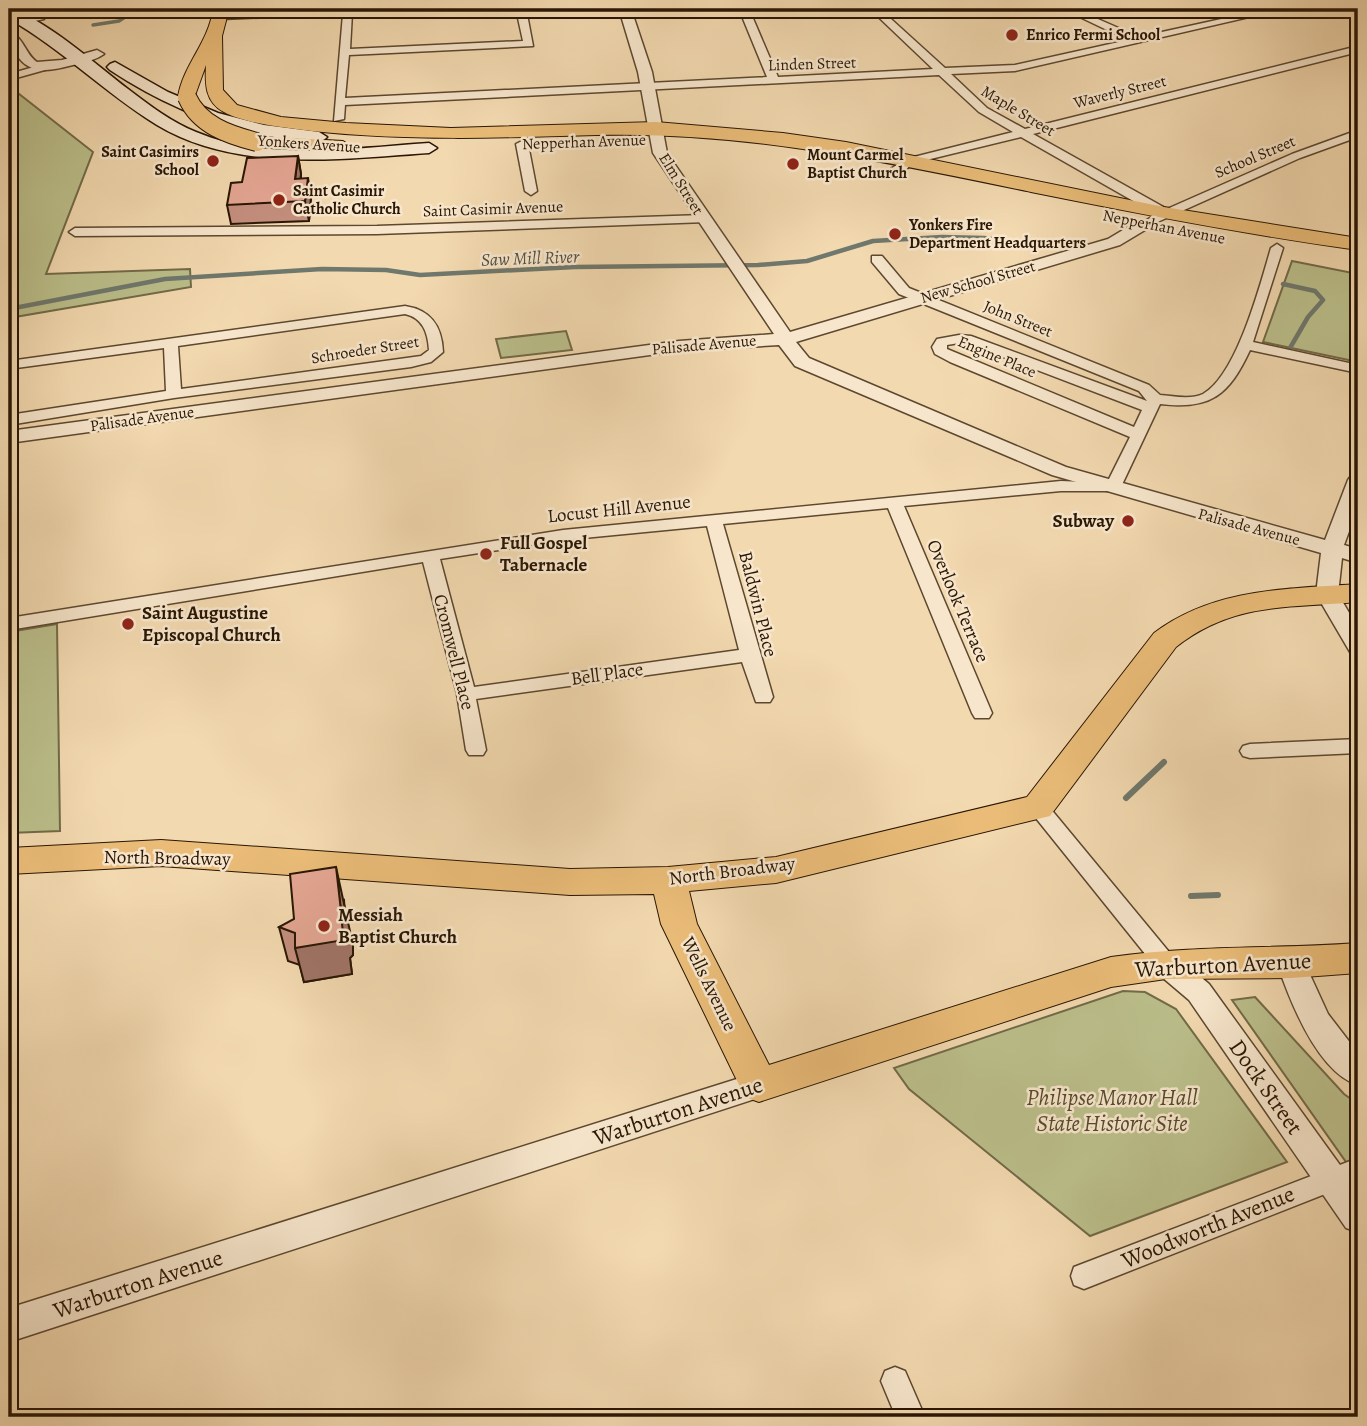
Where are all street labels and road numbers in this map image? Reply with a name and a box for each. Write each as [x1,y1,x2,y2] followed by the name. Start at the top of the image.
[767,51,857,77] street label: Linden Street
[1071,70,1169,114] street label: Waverly Street
[977,80,1059,142] street label: Maple Street
[256,129,361,159] street label: Yonkers Avenue
[522,129,646,155] street label: Nepperhan Avenue
[1211,130,1299,184] street label: School Street
[653,149,709,219] street label: Elm Street
[422,196,564,222] street label: Saint Casimir Avenue
[1101,204,1227,250] street label: Nepperhan Avenue
[918,255,1038,309] street label: New School Street
[980,295,1056,343] street label: John Street
[651,329,757,361] street label: Palisade Avenue
[309,331,421,369] street label: Schroeder Street
[954,331,1040,383] street label: Engine Place
[89,401,195,437] street label: Palisade Avenue
[546,489,692,529] street label: Locust Hill Avenue
[1196,503,1302,551] street label: Palisade Avenue
[920,535,996,667] street label: Overlook Terrace
[732,548,784,660] street label: Baldwin Place
[427,591,481,713] street label: Cromwell Place
[569,656,645,692] street label: Bell Place
[103,844,231,872] street label: North Broadway
[667,850,797,892] street label: North Broadway
[675,932,743,1036] street label: Wells Avenue
[1133,945,1312,985] street label: Warburton Avenue
[1222,1033,1310,1141] street label: Dock Street
[588,1069,767,1153] street label: Warburton Avenue
[1116,1178,1299,1276] street label: Woodworth Avenue
[48,1242,227,1326] street label: Warburton Avenue

